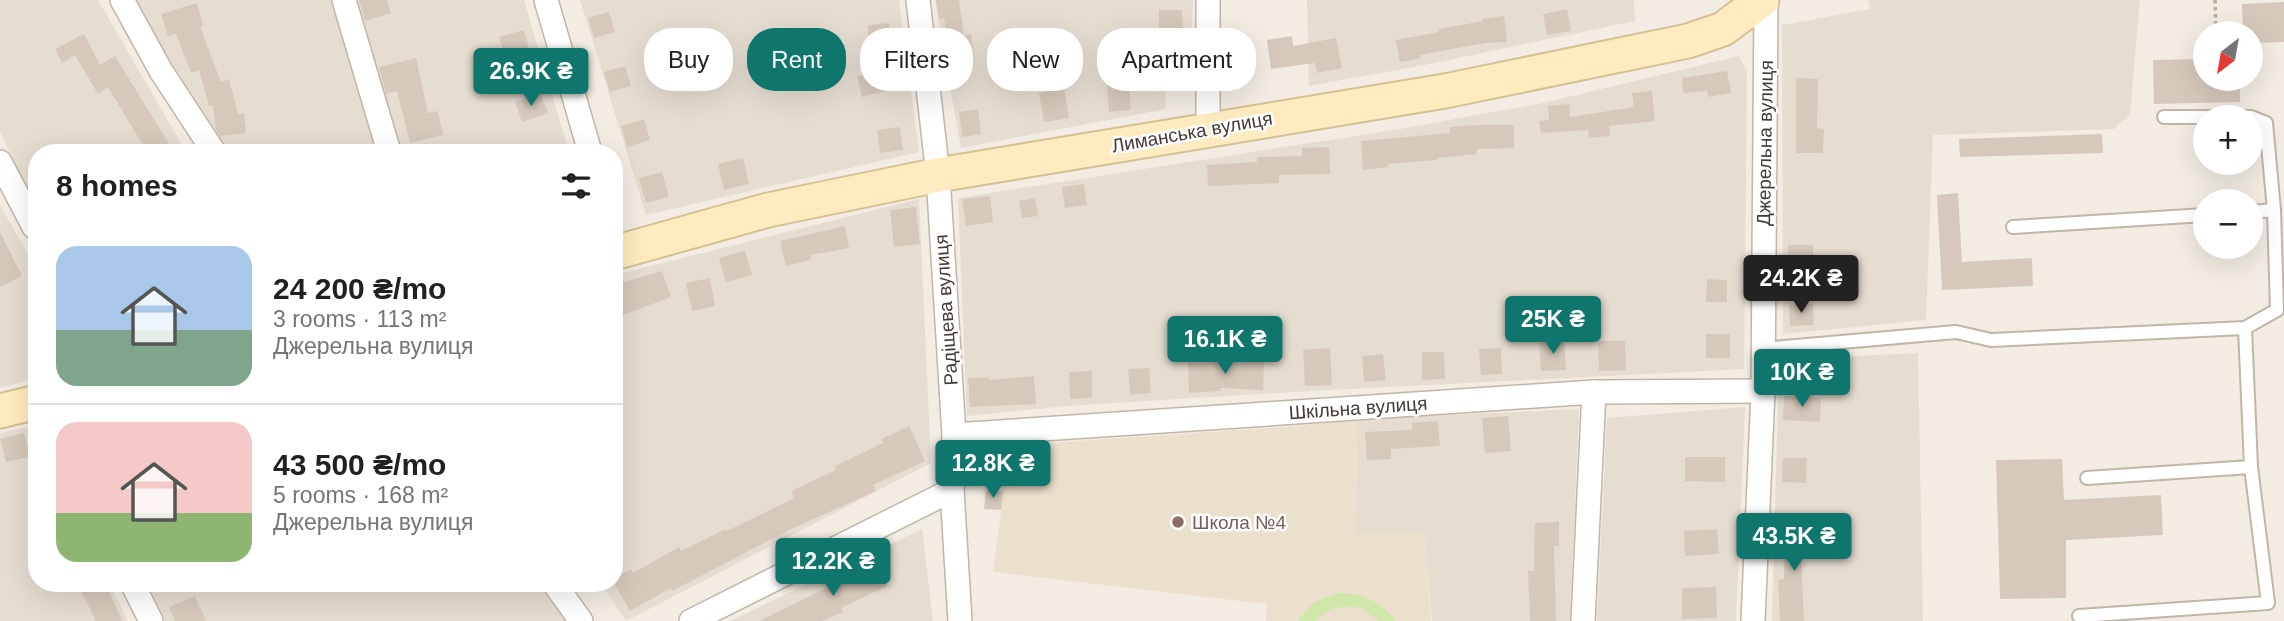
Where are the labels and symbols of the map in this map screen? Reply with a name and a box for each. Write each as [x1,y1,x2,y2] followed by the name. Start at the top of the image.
[2193,21,2263,91] north arrow
[466,48,596,108] pin: 26.9K ₴
[1753,60,1777,226] street label: Джерельна вулиця
[1110,108,1274,156] street label: Лиманська вулиця
[930,234,962,386] street label: Радіщева вулиця
[1736,256,1866,315] pin: 24.2K ₴
[1504,296,1602,356] pin: 25K ₴
[1160,316,1290,376] pin: 16.1K ₴
[1753,350,1851,409] pin: 10K ₴
[1288,393,1428,423] street label: Шкільна вулиця
[928,440,1058,500] pin: 12.8K ₴
[1192,512,1286,533] place label: Школа №4
[1170,514,1186,530] marker: Школа №4
[1729,514,1859,573] pin: 43.5K ₴
[768,538,898,598] pin: 12.2K ₴

